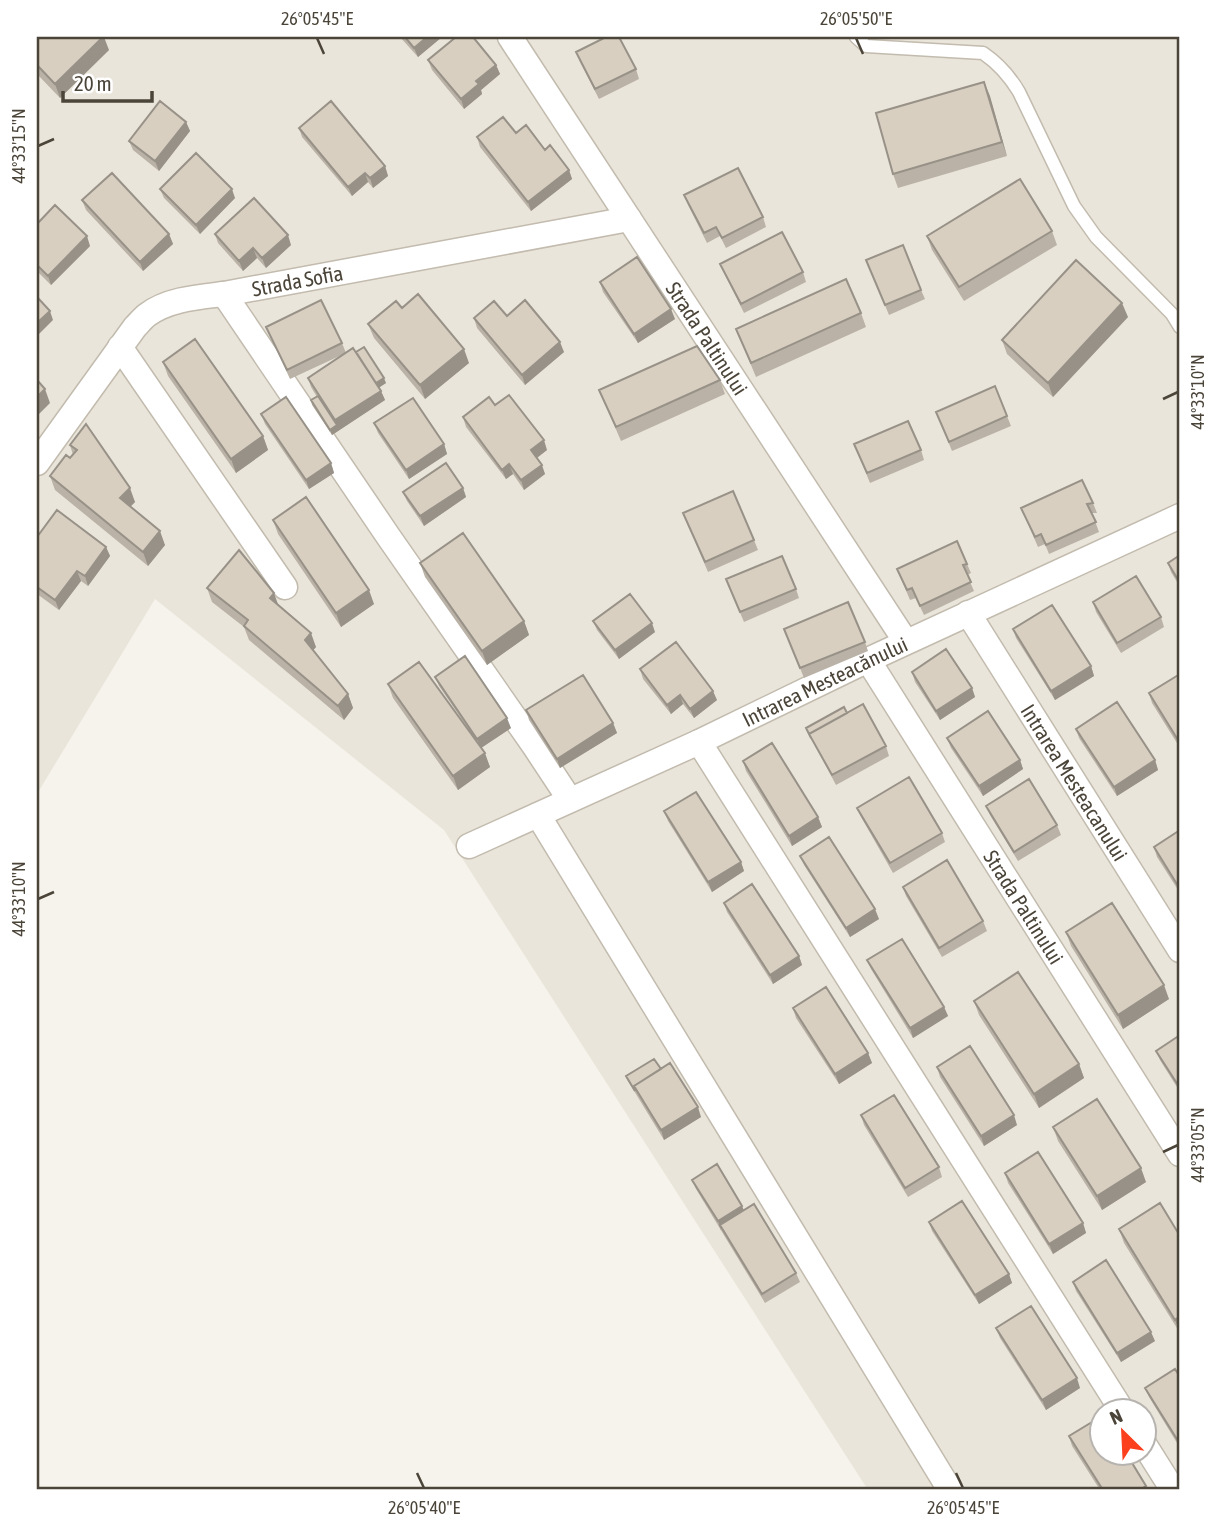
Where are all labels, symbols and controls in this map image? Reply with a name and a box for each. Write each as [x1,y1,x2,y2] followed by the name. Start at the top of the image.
[281,8,353,29] text: 26°05'45"E
[820,8,892,29] text: 26°05'50"E
[63,60,152,104] scale bar
[74,71,112,95] text: 20 m
[8,108,29,184] text: 44°33'15"N
[250,260,345,301] street label: Strada Sofia
[661,277,753,399] street label: Strada Paltinului
[1187,354,1208,430] text: 44°33'10"N
[738,632,911,731] street label: Intrarea Mesteacănului
[1016,700,1133,865] street label: Intrarea Mesteacanului
[979,845,1069,968] street label: Strada Paltinului
[8,861,29,937] text: 44°33'10"N
[1187,1107,1208,1183] text: 44°33'05"N
[1088,1398,1158,1468] north arrow
[1106,1404,1126,1429] text: N
[388,1497,460,1518] text: 26°05'40"E
[927,1497,999,1518] text: 26°05'45"E

